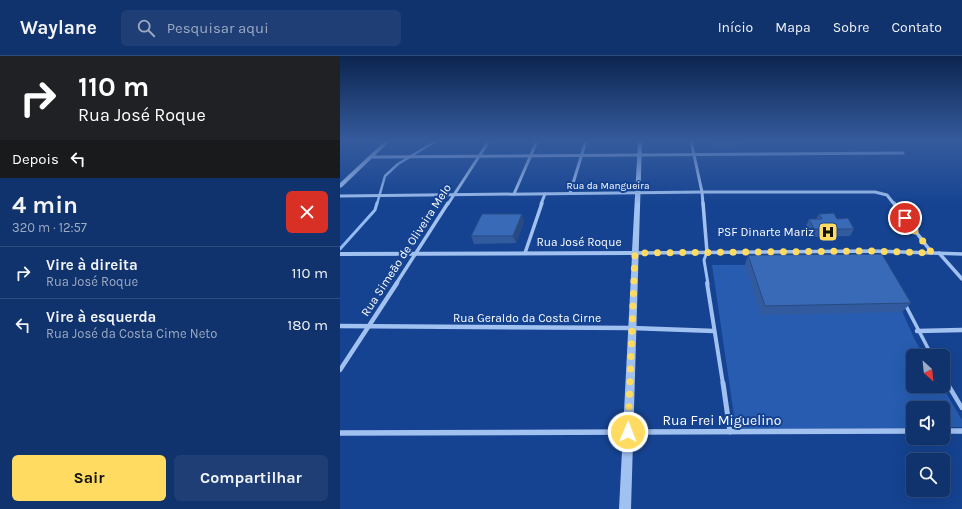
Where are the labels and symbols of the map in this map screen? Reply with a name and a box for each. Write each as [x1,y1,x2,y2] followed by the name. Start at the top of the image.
[567,180,649,192] street label: Rua da Mangueira
[358,181,454,319] street label: Rua Simeão de Oliveira Melo
[888,201,922,235] pin
[817,221,839,243] hospital icon: PSF Dinarte Mariz
[717,225,814,239] place label: PSF Dinarte Mariz
[536,235,622,249] street label: Rua José Roque
[453,311,601,325] street label: Rua Geraldo da Costa Cirne
[906,349,950,393] north arrow
[607,411,649,453] position arrow
[663,412,781,429] street label: Rua Frei Miguelino

